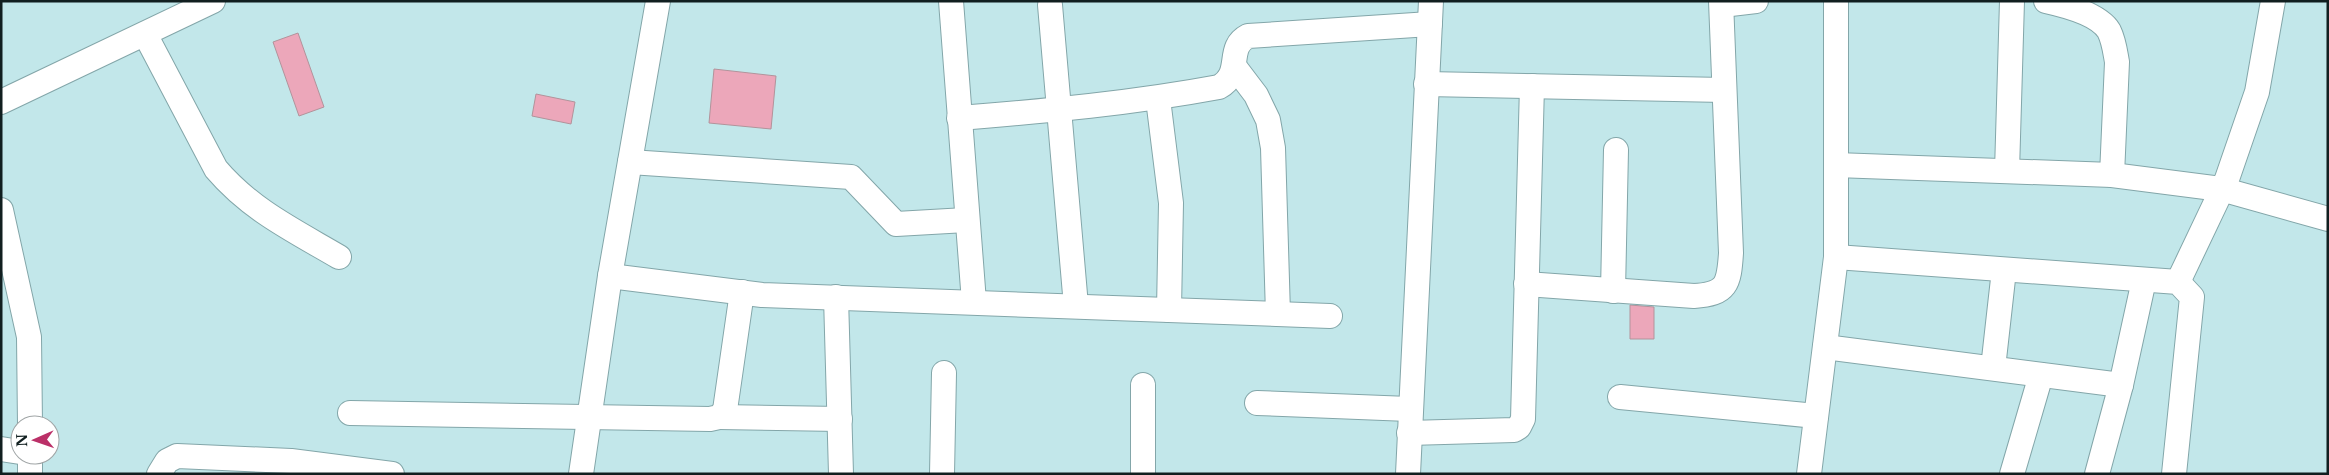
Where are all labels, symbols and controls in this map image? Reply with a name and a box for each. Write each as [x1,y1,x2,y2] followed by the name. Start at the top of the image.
[10,415,60,465] north arrow
[13,434,31,447] text: N

